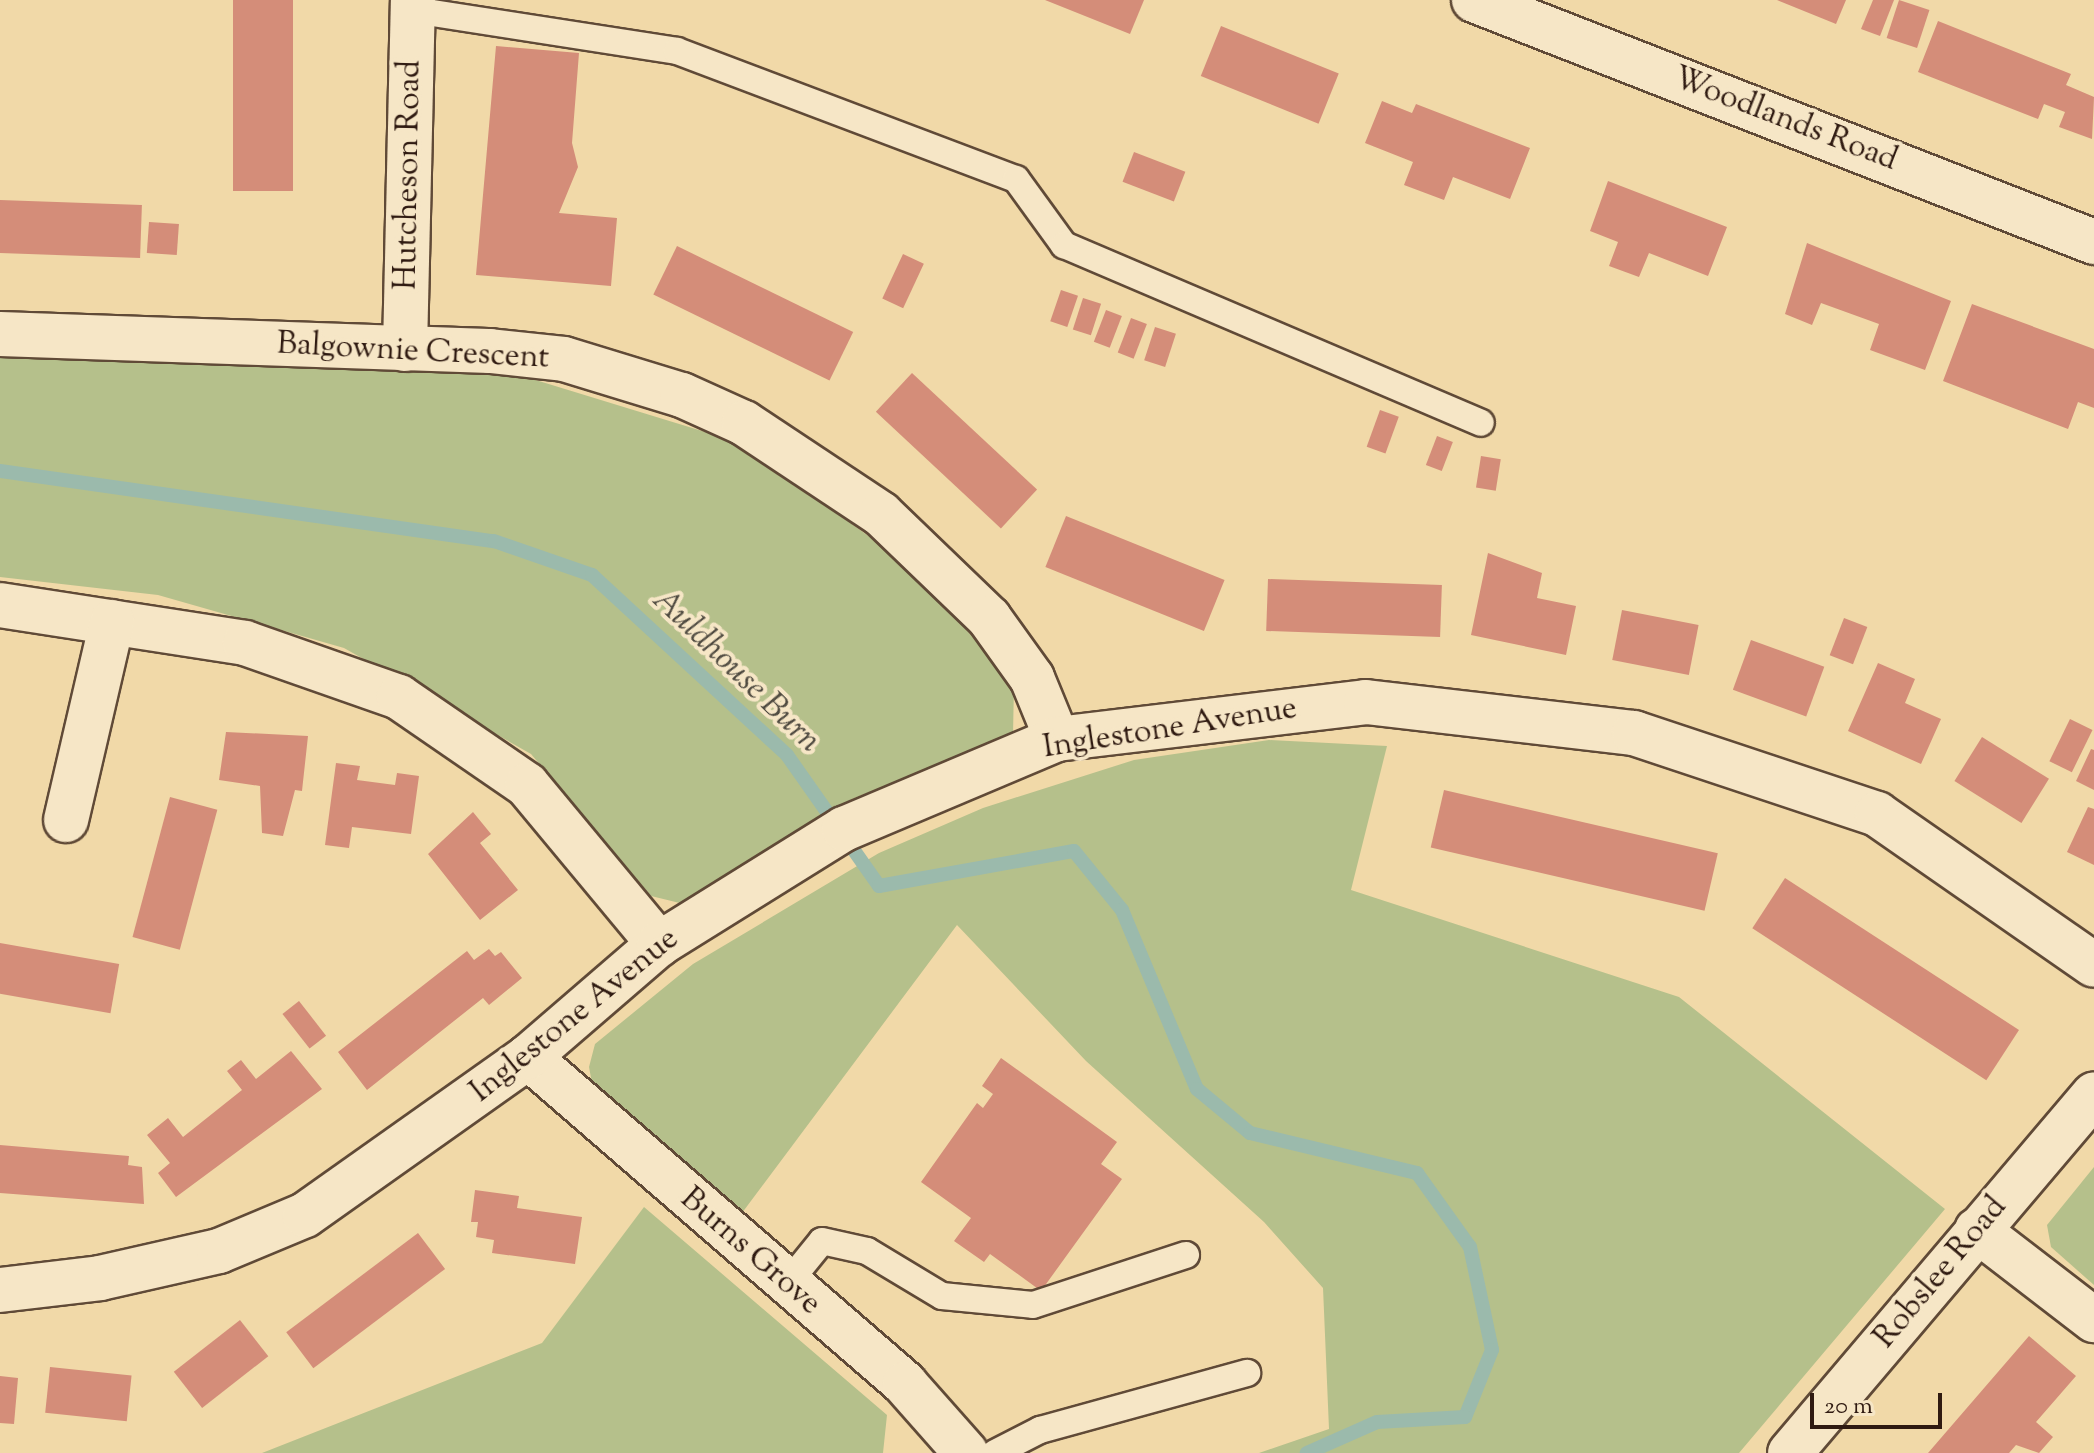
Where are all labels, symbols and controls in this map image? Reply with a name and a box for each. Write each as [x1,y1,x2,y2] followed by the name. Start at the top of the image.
[388,60,430,290] street label: Hutcheson Road
[1667,60,1903,180] street label: Woodlands Road
[276,326,550,378] street label: Balgownie Crescent
[643,580,829,762] water label: Auldhouse Burn
[1040,690,1300,768] street label: Inglestone Avenue
[463,920,687,1112] street label: Inglestone Avenue
[672,1180,828,1324] street label: Burns Grove
[1866,1189,2016,1357] street label: Robslee Road
[1814,1377,1946,1427] scale bar
[1824,1390,1873,1424] text: 20 m

